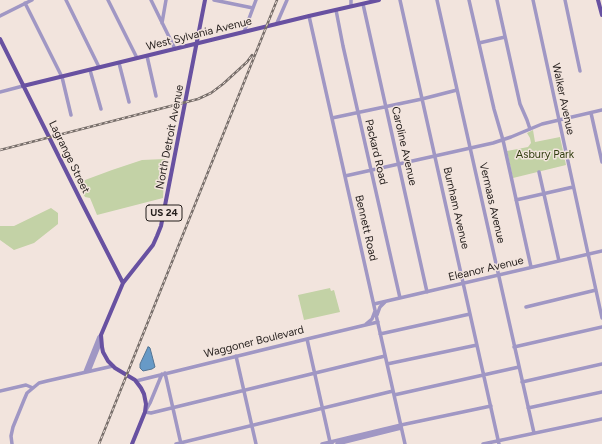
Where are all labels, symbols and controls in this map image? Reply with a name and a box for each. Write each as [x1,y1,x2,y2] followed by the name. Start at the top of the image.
[145,14,253,54] street label: West Sylvania Avenue
[549,62,577,136] street label: Walker Avenue
[153,84,187,190] street label: North Detroit Avenue
[388,105,420,187] street label: Caroline Avenue
[46,118,92,196] street label: Lagrange Street
[362,118,390,186] street label: Packard Road
[516,148,574,162] park label: Asbury Park
[476,161,508,245] street label: Vermaas Avenue
[440,166,472,250] street label: Burnham Avenue
[352,194,380,262] street label: Bennett Road
[146,205,182,221] road number: US 24
[447,254,525,284] street label: Eleanor Avenue
[203,323,305,361] street label: Waggoner Boulevard

